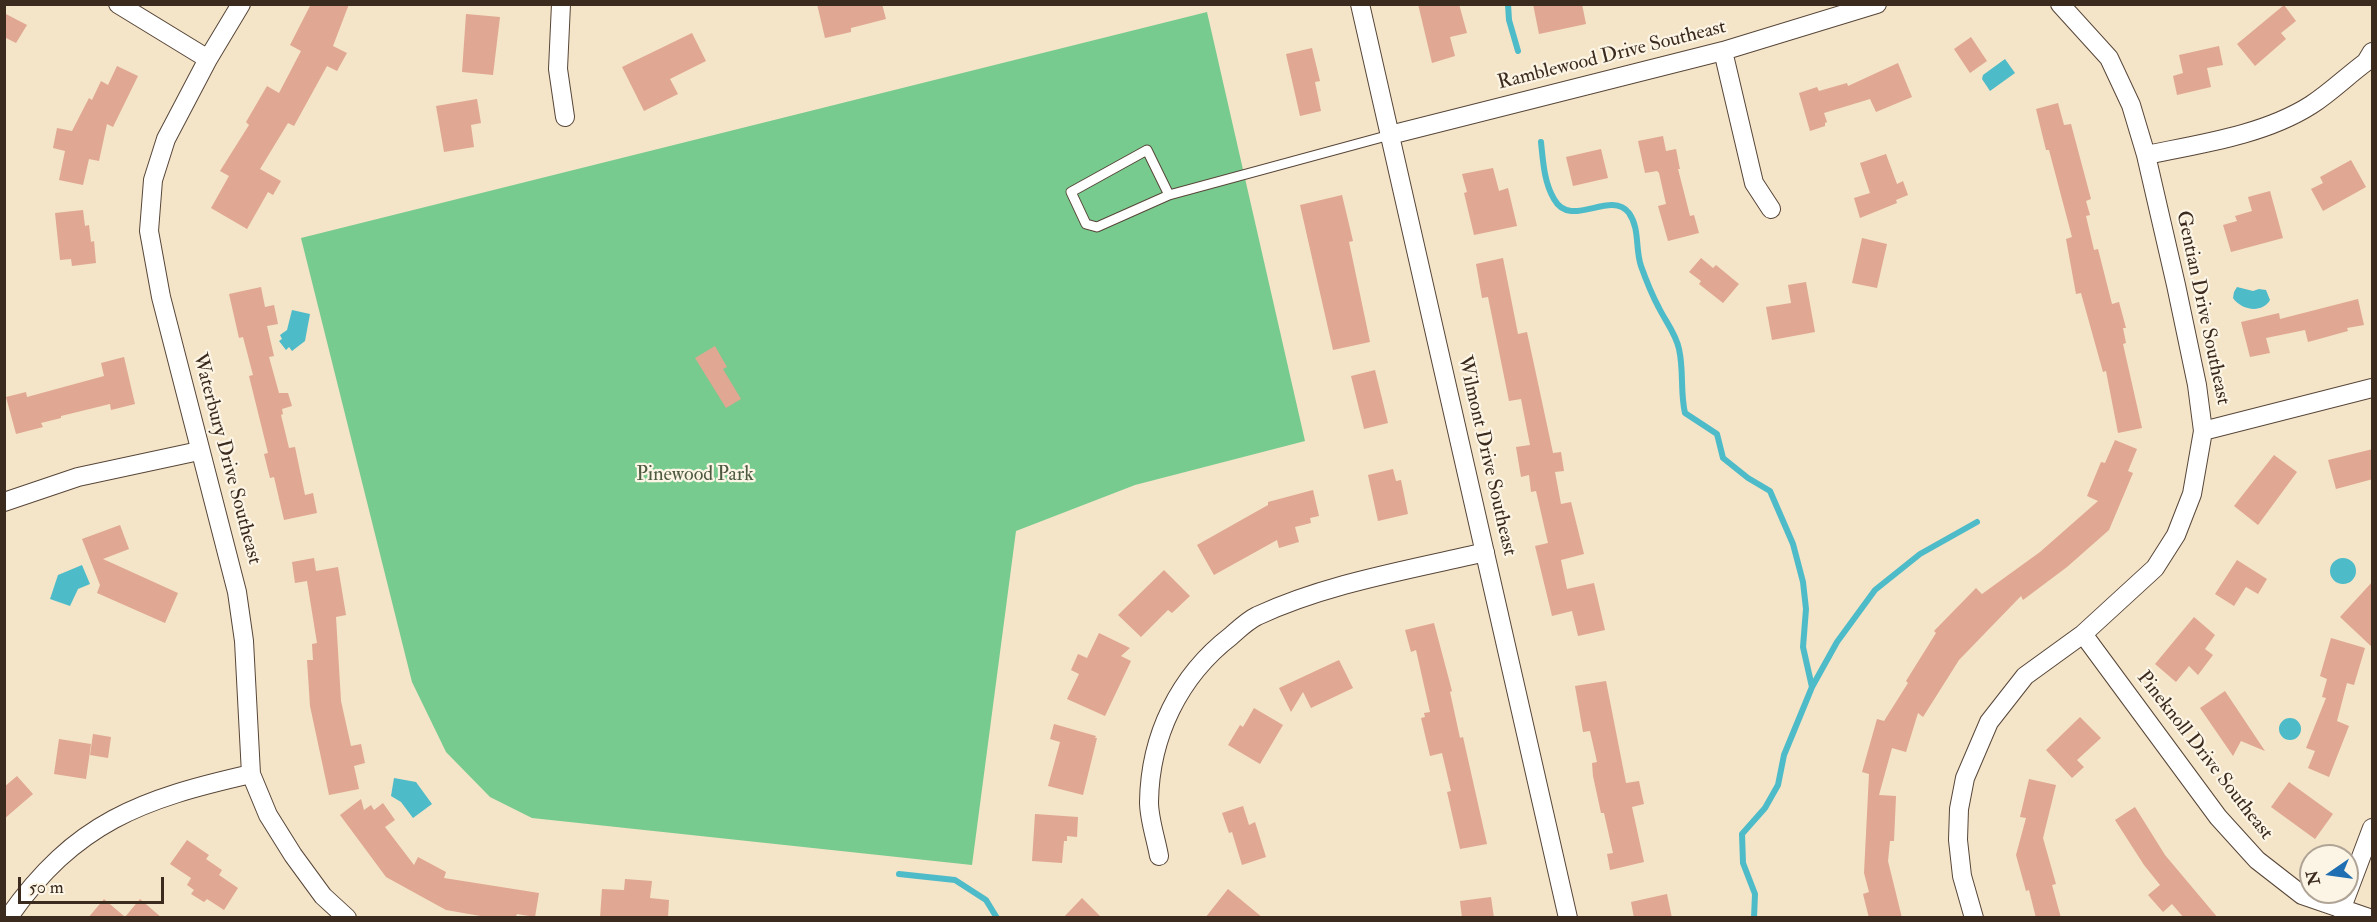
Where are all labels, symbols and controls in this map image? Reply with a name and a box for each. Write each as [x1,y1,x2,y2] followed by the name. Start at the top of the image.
[1495,16,1729,96] street label: Ramblewood Drive Southeast
[2170,209,2234,407] street label: Gentian Drive Southeast
[186,351,266,567] street label: Waterbury Drive Southeast
[1451,354,1521,558] street label: Wilmont Drive Southeast
[636,464,754,488] park label: Pinewood Park
[2131,667,2277,845] street label: Pineknoll Drive Southeast
[2299,844,2359,904] north arrow
[21,865,166,903] scale bar
[2302,868,2325,887] text: N
[29,876,64,899] text: 50 m

